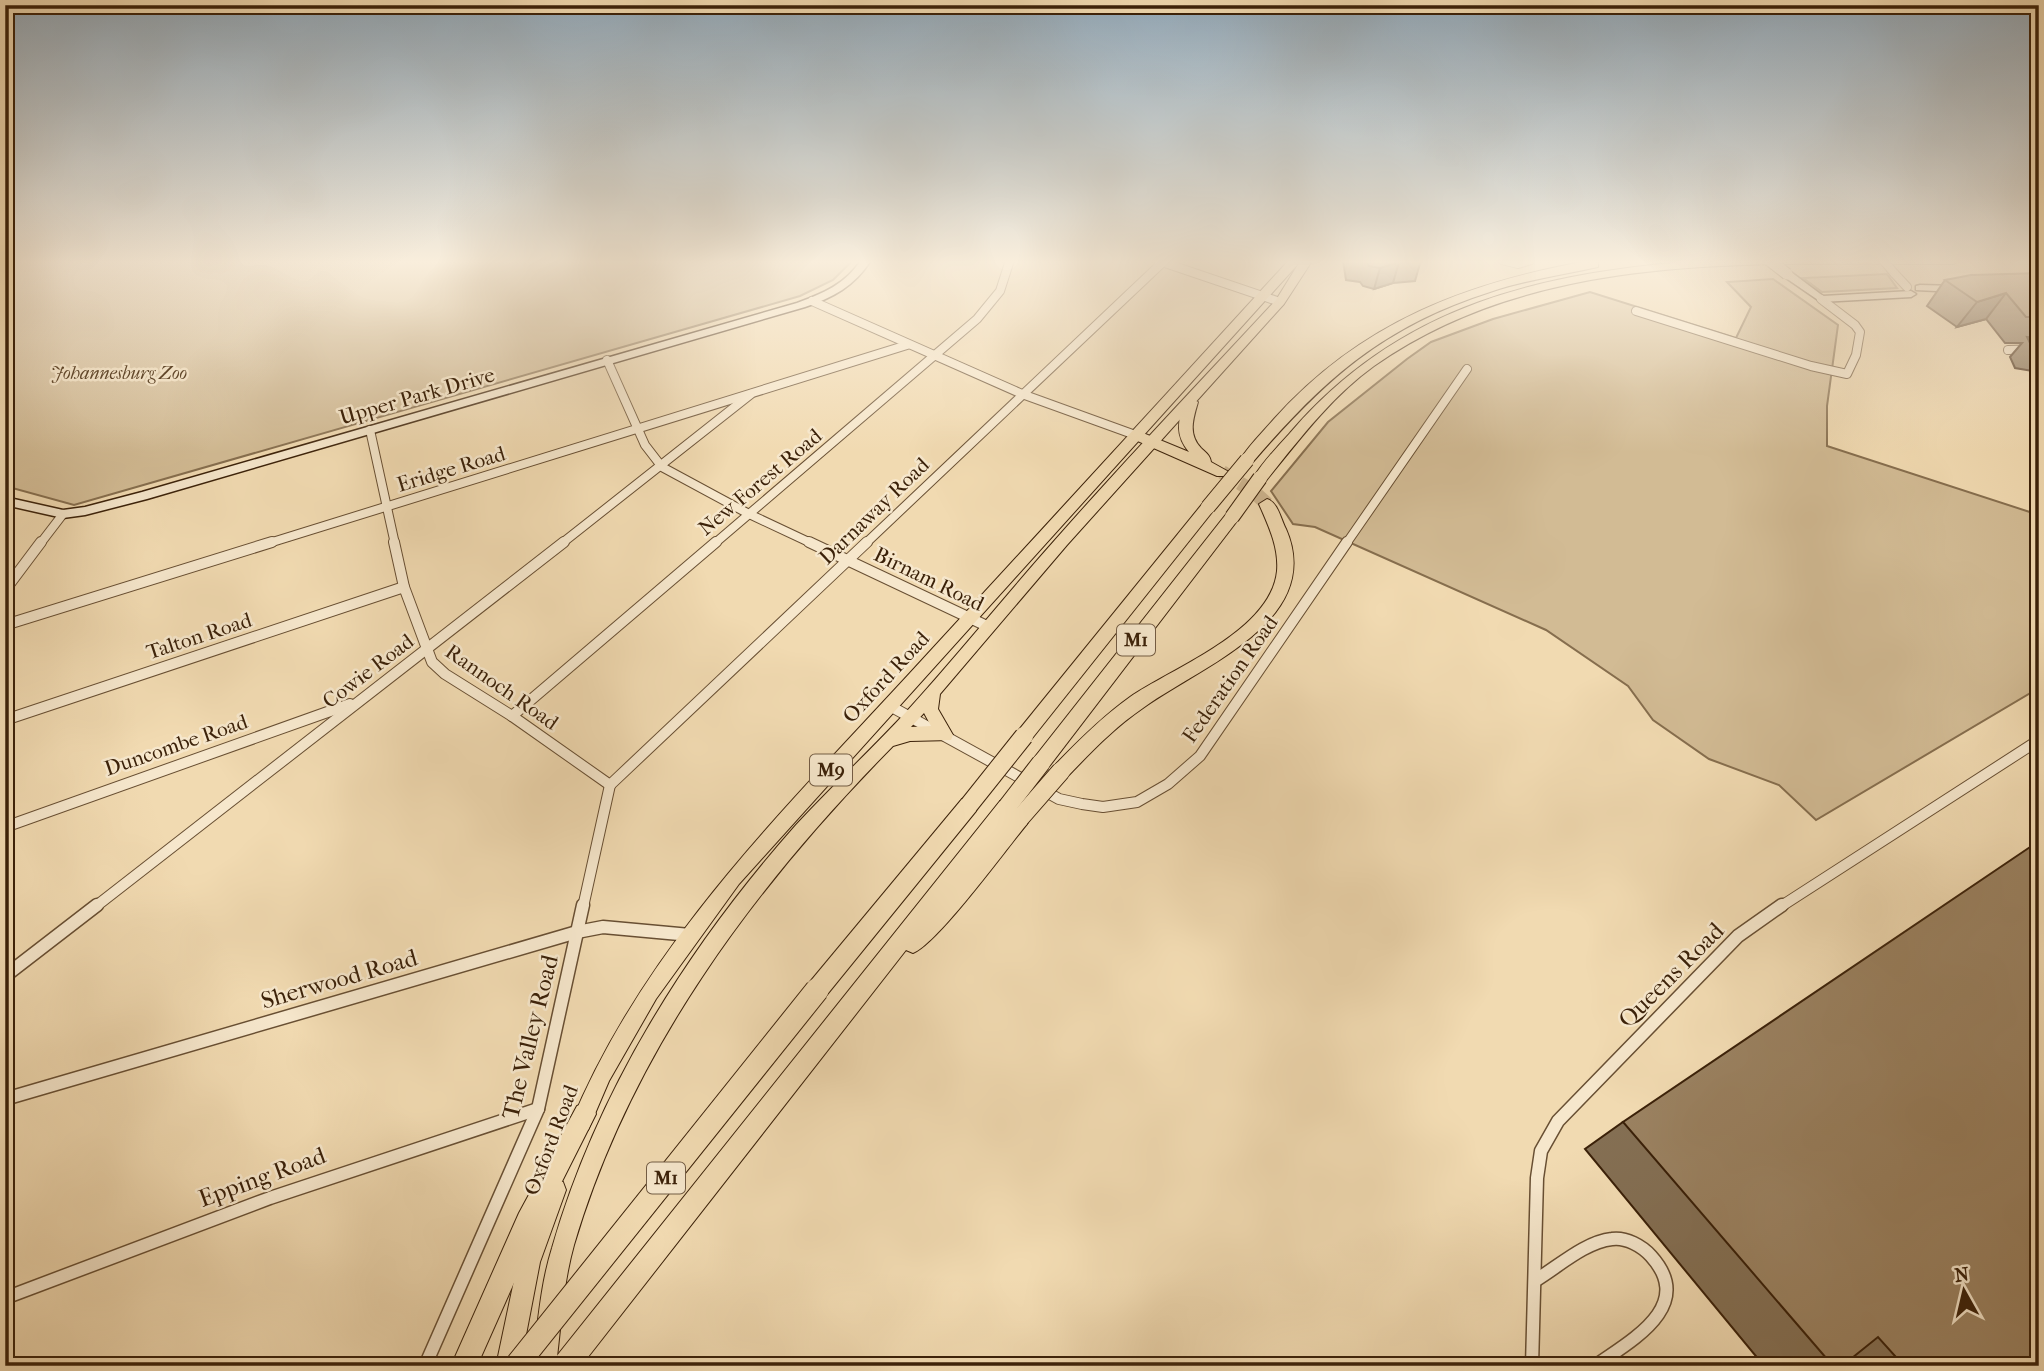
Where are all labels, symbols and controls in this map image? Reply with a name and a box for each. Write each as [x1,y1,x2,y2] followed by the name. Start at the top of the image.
[337,362,497,430] street label: Upper Park Drive
[51,363,187,384] park label: Johannesburg Zoo
[694,423,827,540] street label: New Forest Road
[394,441,509,497] street label: Eridge Road
[814,452,934,569] street label: Darnaway Road
[870,542,988,616] street label: Birnam Road
[143,608,255,664] street label: Talton Road
[1177,610,1283,747] street label: Federation Road
[1117,624,1155,656] road number: M1
[838,626,935,728] street label: Oxford Road
[318,629,419,713] street label: Cowie Road
[441,639,564,735] street label: Rannoch Road
[101,709,251,781] street label: Duncombe Road
[810,754,852,786] road number: M9
[1613,916,1730,1033] street label: Queens Road
[258,943,421,1015] street label: Sherwood Road
[496,951,564,1122] street label: The Valley Road
[519,1081,583,1198] street label: Oxford Road
[195,1141,330,1213] street label: Epping Road
[647,1162,685,1194] road number: M1
[1928,1256,1998,1326] north arrow
[1953,1263,1971,1287] text: N

